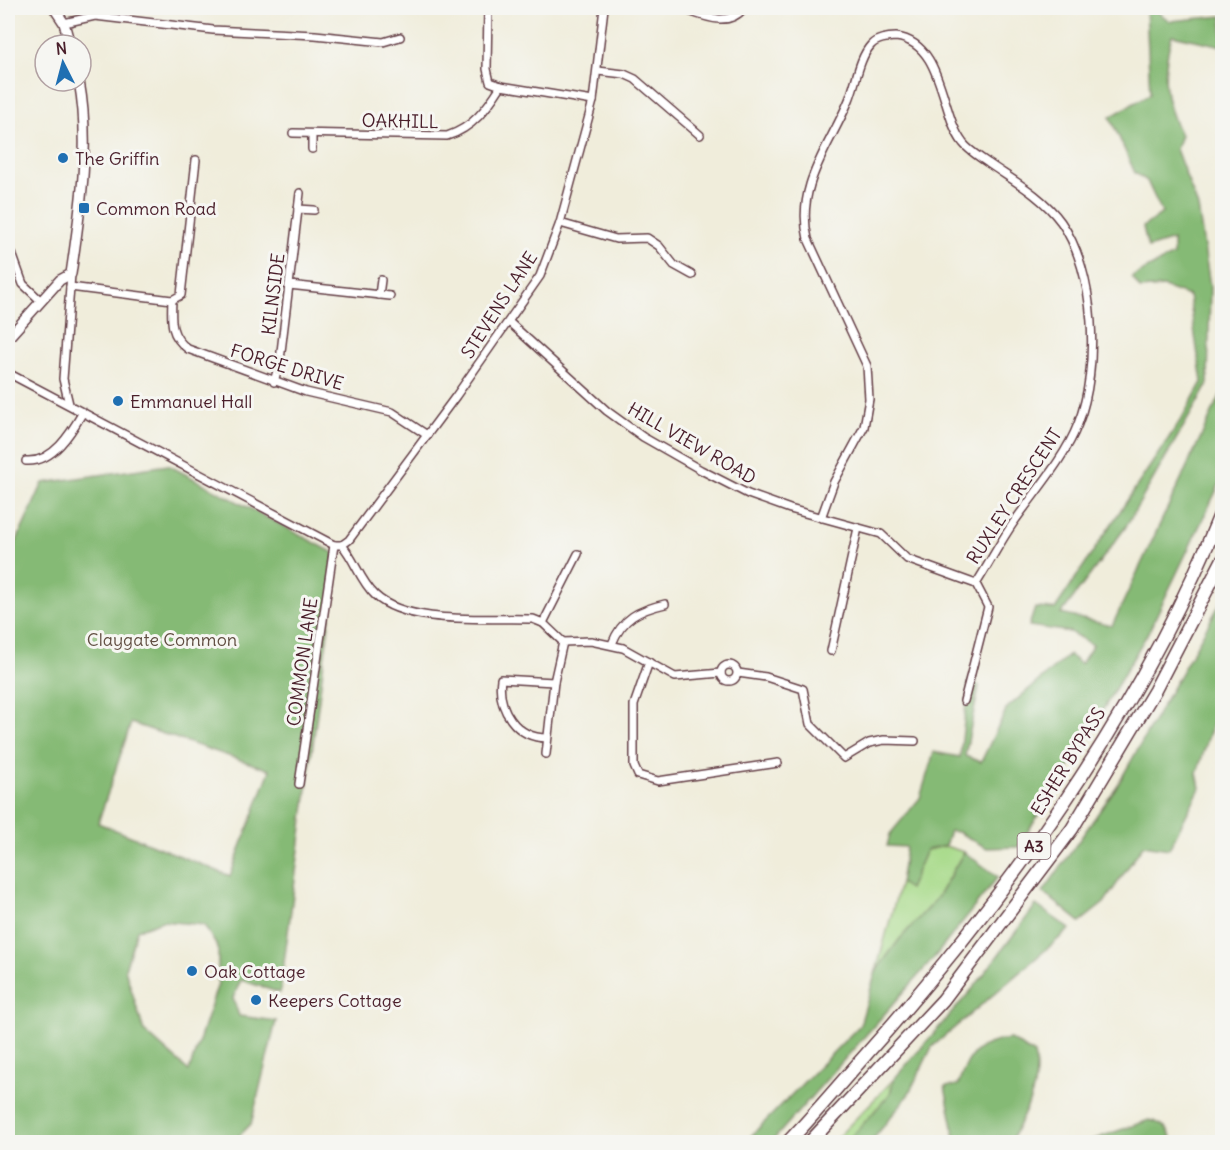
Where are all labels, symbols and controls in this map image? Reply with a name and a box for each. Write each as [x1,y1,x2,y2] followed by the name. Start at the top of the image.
[33,33,93,93] north arrow
[55,38,68,59] text: N
[361,109,439,133] street label: OAKHILL
[75,147,159,170] place label: The Griffin
[56,151,70,165] marker: The Griffin
[96,197,217,220] place label: Common Road
[77,201,91,215] marker: Common Road
[456,247,542,363] street label: STEVENS LANE
[257,252,289,336] street label: KILNSIDE
[228,339,346,395] street label: FORGE DRIVE
[130,390,252,413] place label: Emmanuel Hall
[111,394,125,408] marker: Emmanuel Hall
[624,397,760,489] street label: HILL VIEW ROAD
[961,424,1067,568] street label: RUXLEY CRESCENT
[282,596,322,728] street label: COMMON LANE
[87,628,237,651] park label: Claygate Common
[1026,703,1110,819] street label: ESHER BYPASS
[1018,833,1050,859] road number: A3
[204,960,305,983] place label: Oak Cottage
[185,964,199,978] marker: Oak Cottage
[268,989,402,1012] place label: Keepers Cottage
[249,993,263,1007] marker: Keepers Cottage

